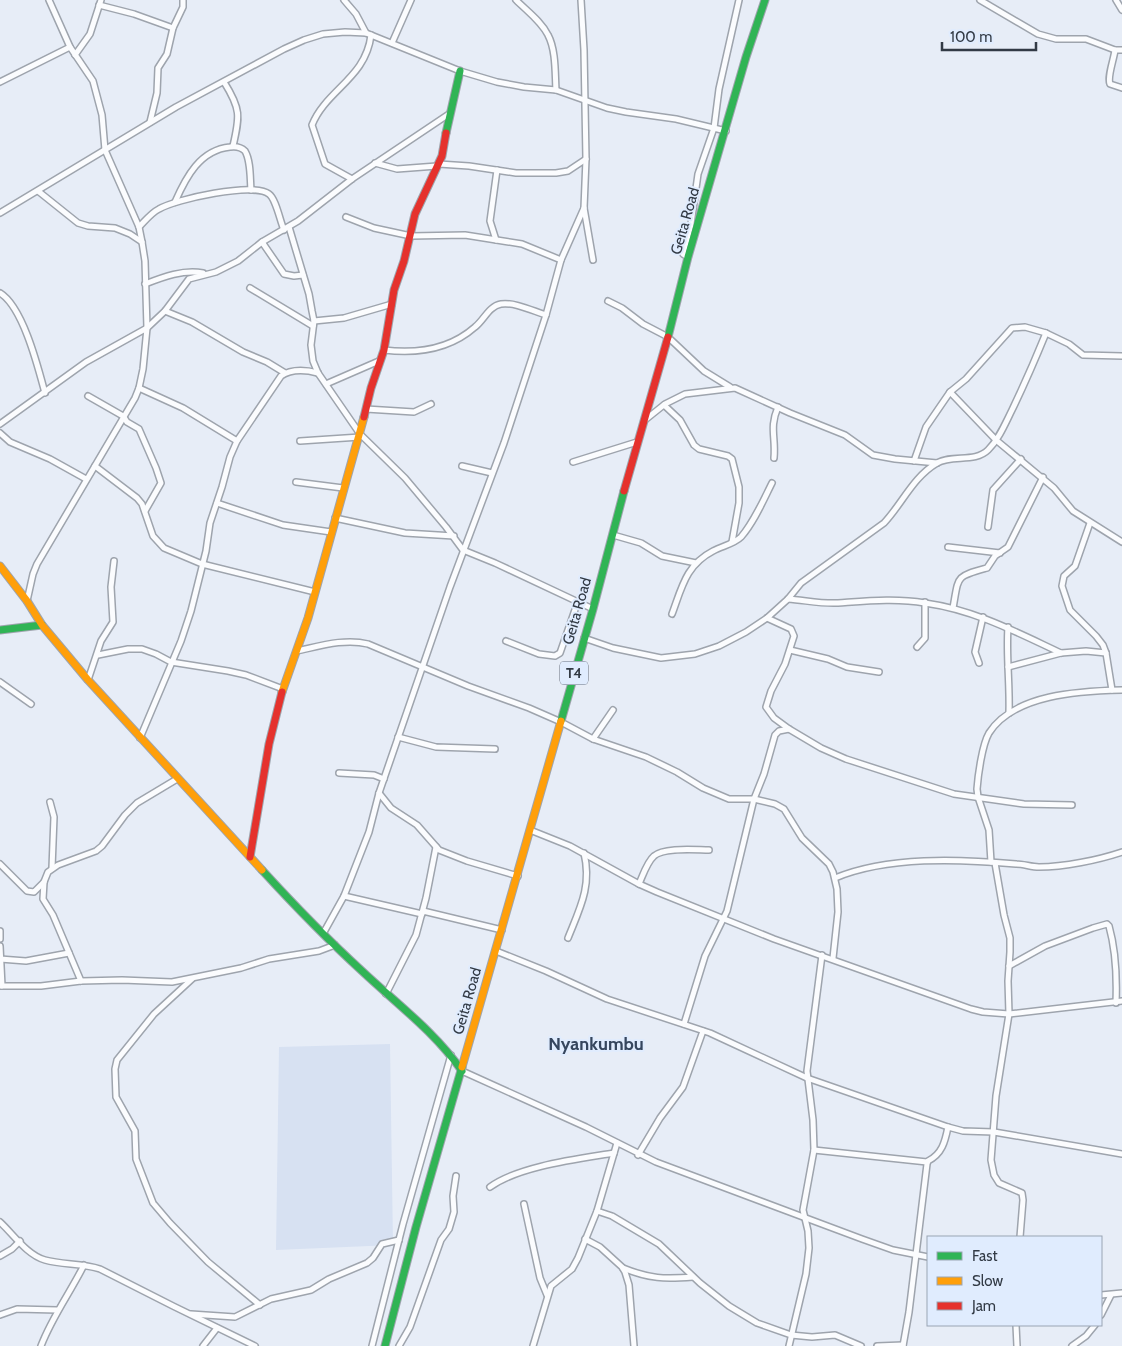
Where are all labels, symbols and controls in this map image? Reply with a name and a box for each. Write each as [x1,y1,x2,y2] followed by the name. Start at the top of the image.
[942,20,1036,52] scale bar
[950,28,992,46] text: 100 m
[667,185,703,257] street label: Geita Road
[559,575,595,647] street label: Geita Road
[560,661,588,684] road number: T4
[449,965,485,1037] street label: Geita Road
[548,1033,644,1055] district label: Nyankumbu
[927,1236,1102,1326] legend
[972,1247,997,1265] text: Fast
[972,1272,1003,1290] text: Slow
[971,1297,996,1315] text: Jam

